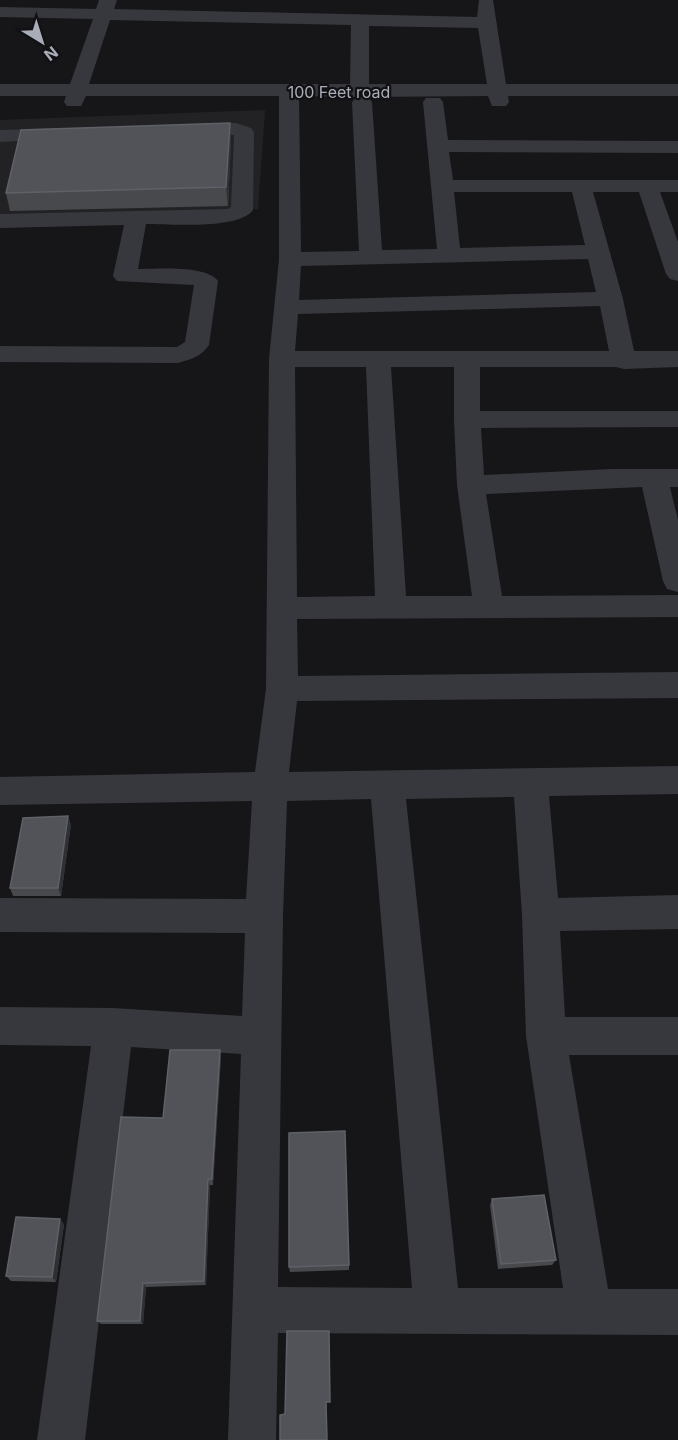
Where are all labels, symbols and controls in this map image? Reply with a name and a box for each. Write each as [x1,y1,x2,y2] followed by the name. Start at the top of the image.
[12,12,72,72] north arrow
[40,42,62,65] text: N
[288,82,390,102] street label: 100 Feet road

